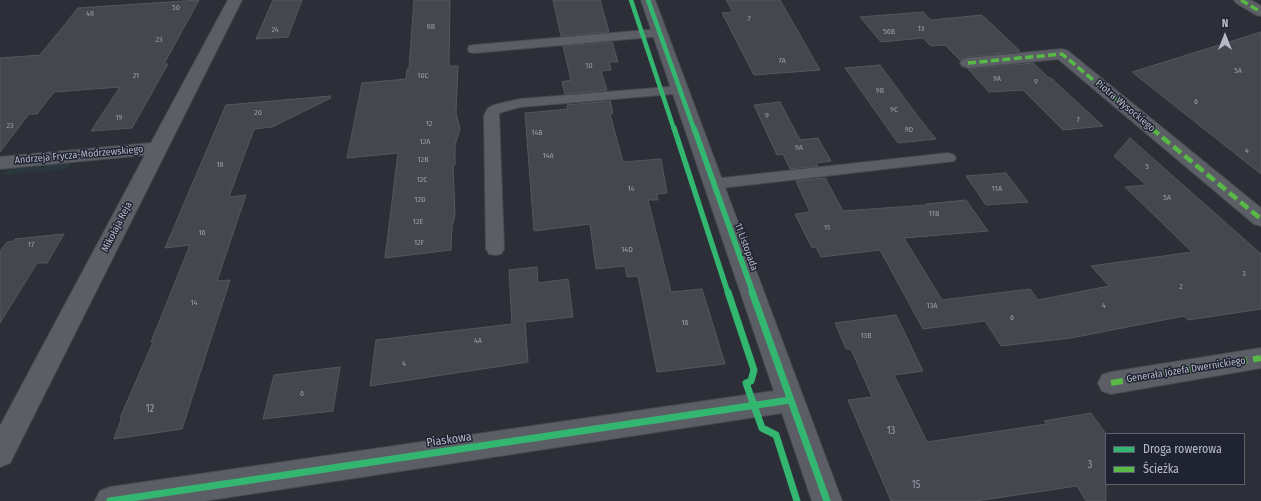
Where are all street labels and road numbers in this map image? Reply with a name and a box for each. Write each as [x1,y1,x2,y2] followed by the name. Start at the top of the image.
[1093,78,1157,134] street label: Piotra Wysockiego
[14,143,144,167] street label: Andrzeja Frycza-Modrzewskiego
[99,200,135,254] street label: Mikołaja Reja
[732,221,760,273] street label: 11 Listopada
[1126,355,1246,385] street label: Generała Józefa Dwernickiego
[425,430,473,450] street label: Piaskowa

